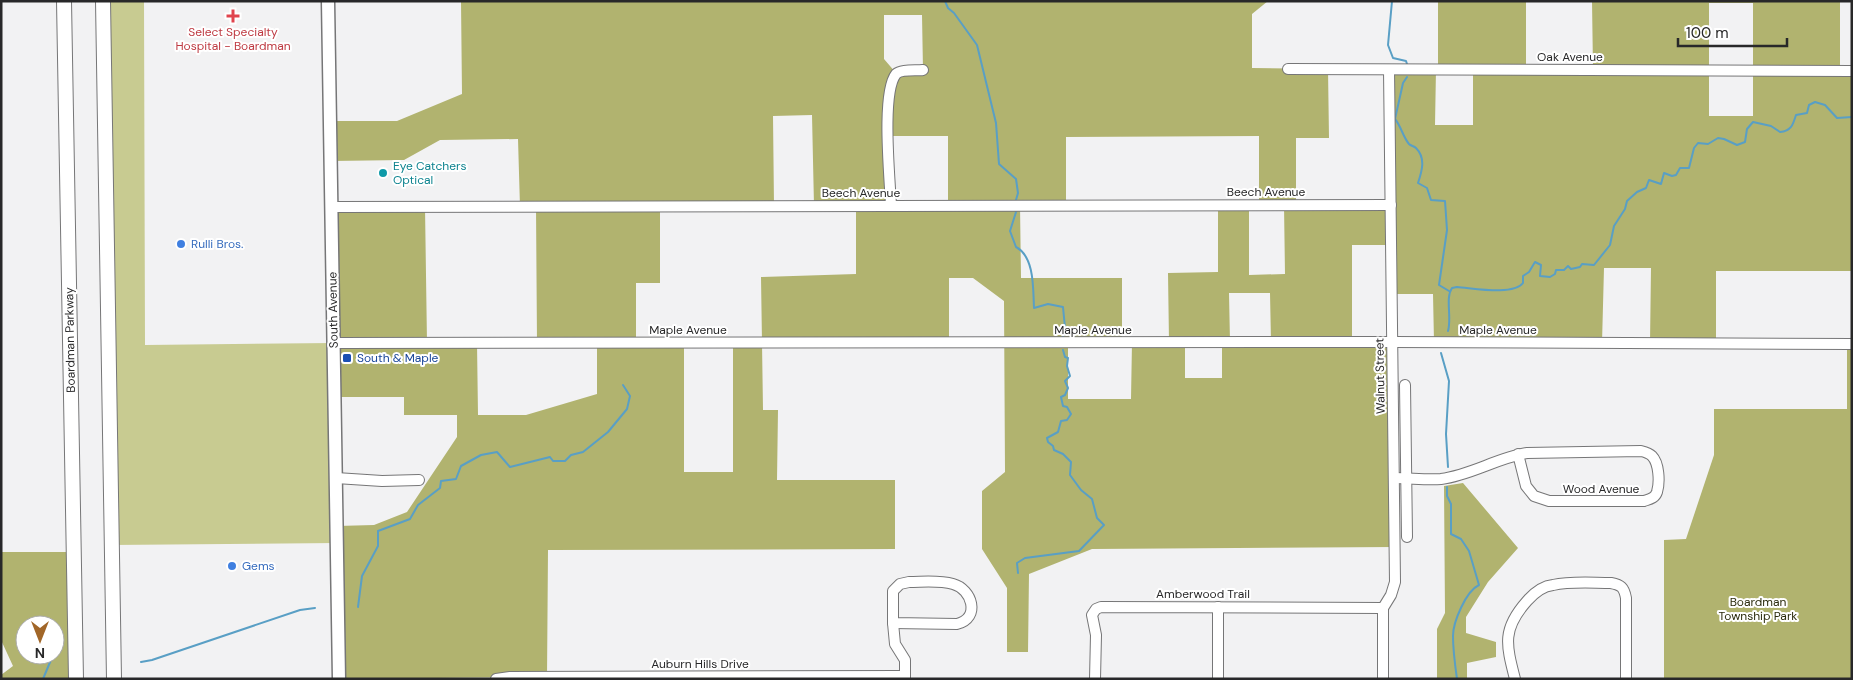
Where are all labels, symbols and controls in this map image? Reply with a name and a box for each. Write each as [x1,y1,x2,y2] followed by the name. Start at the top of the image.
[226,9,240,23] marker: Select Specialty Hospital - Boardman
[1678,15,1787,47] scale bar
[1686,23,1729,43] text: 100 m
[175,24,291,54] place label: Select Specialty Hospital - Boardman
[1537,49,1603,65] street label: Oak Avenue
[393,158,466,188] place label: Eye Catchers Optical
[377,167,389,179] marker: Eye Catchers Optical
[1227,184,1305,200] street label: Beech Avenue
[822,185,900,201] street label: Beech Avenue
[191,236,243,252] place label: Rulli Bros.
[175,238,187,250] marker: Rulli Bros.
[324,271,342,348] street label: South Avenue
[61,287,79,393] street label: Boardman Parkway
[649,322,727,338] street label: Maple Avenue
[1054,322,1132,338] street label: Maple Avenue
[1459,322,1537,338] street label: Maple Avenue
[1371,338,1389,414] street label: Walnut Street
[357,350,439,366] place label: South & Maple
[341,352,353,364] marker: South & Maple
[1563,481,1640,497] street label: Wood Avenue
[242,558,275,574] place label: Gems
[226,560,238,572] marker: Gems
[1156,586,1250,602] street label: Amberwood Trail
[1719,594,1797,624] park label: Boardman Township Park
[15,615,65,665] north arrow
[35,644,45,662] text: N
[651,656,749,672] street label: Auburn Hills Drive

